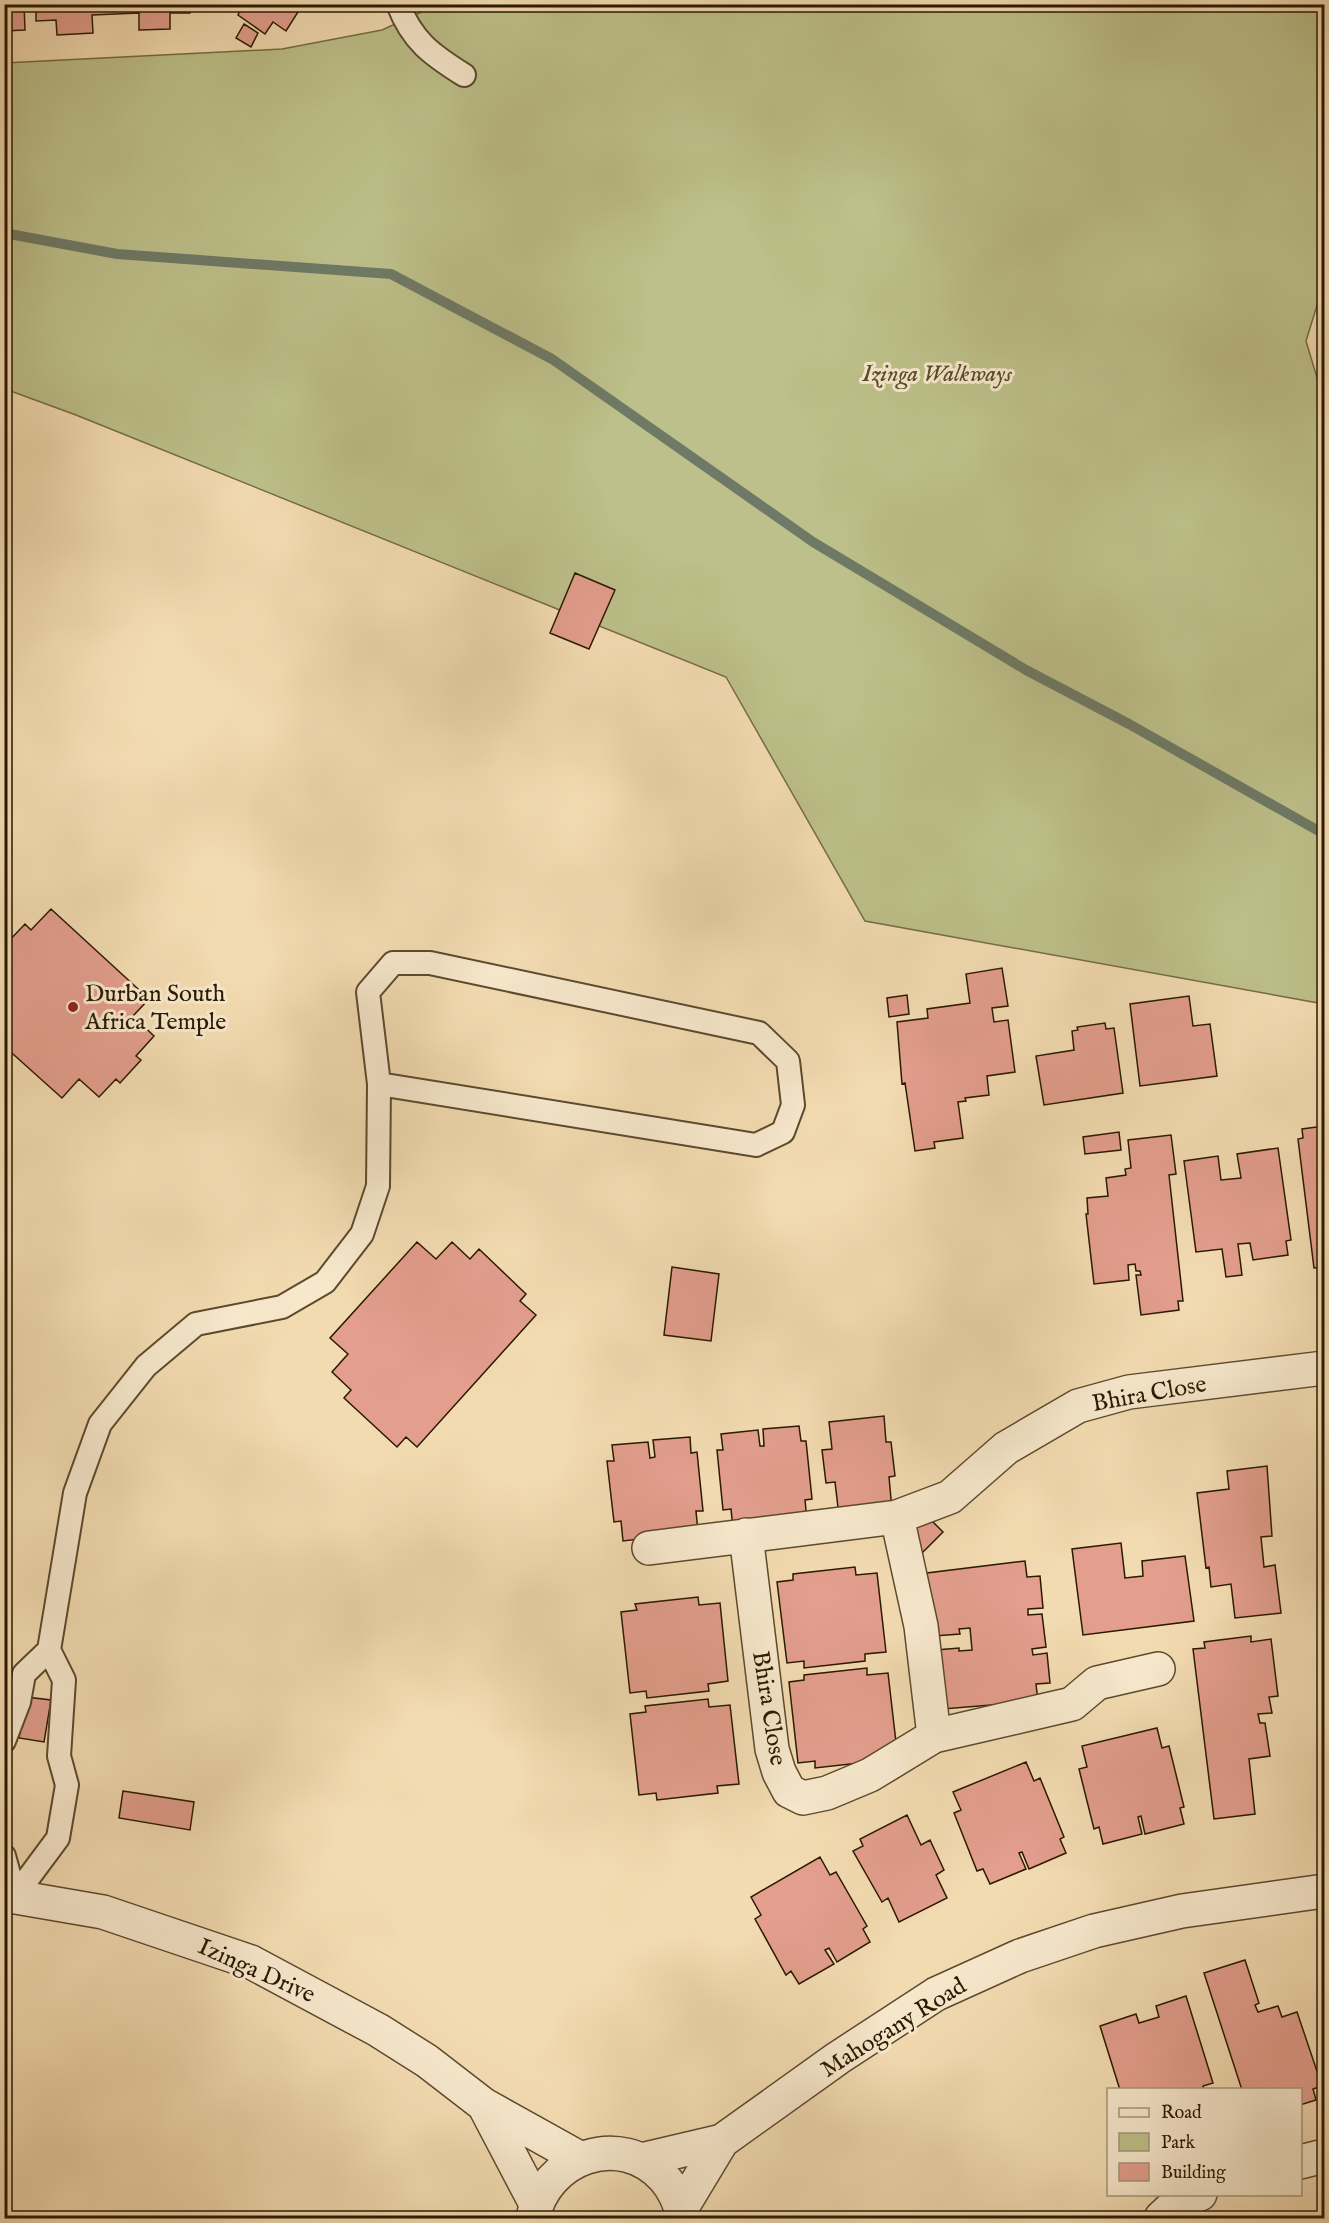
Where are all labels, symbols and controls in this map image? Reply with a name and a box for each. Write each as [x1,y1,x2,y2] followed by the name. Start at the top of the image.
[861,359,1013,390] park label: Izinga Walkways
[84,979,226,1038] place label: Durban South Africa Temple
[66,1000,80,1014] marker: Durban South Africa Temple
[1090,1369,1209,1420] street label: Bhira Close
[744,1649,793,1768] street label: Bhira Close
[193,1932,320,2011] street label: Izinga Drive
[815,1971,973,2085] street label: Mahogany Road
[1107,2088,1302,2196] legend
[1161,2102,1202,2125] text: Road
[1161,2132,1196,2155] text: Park
[1161,2162,1226,2185] text: Building

